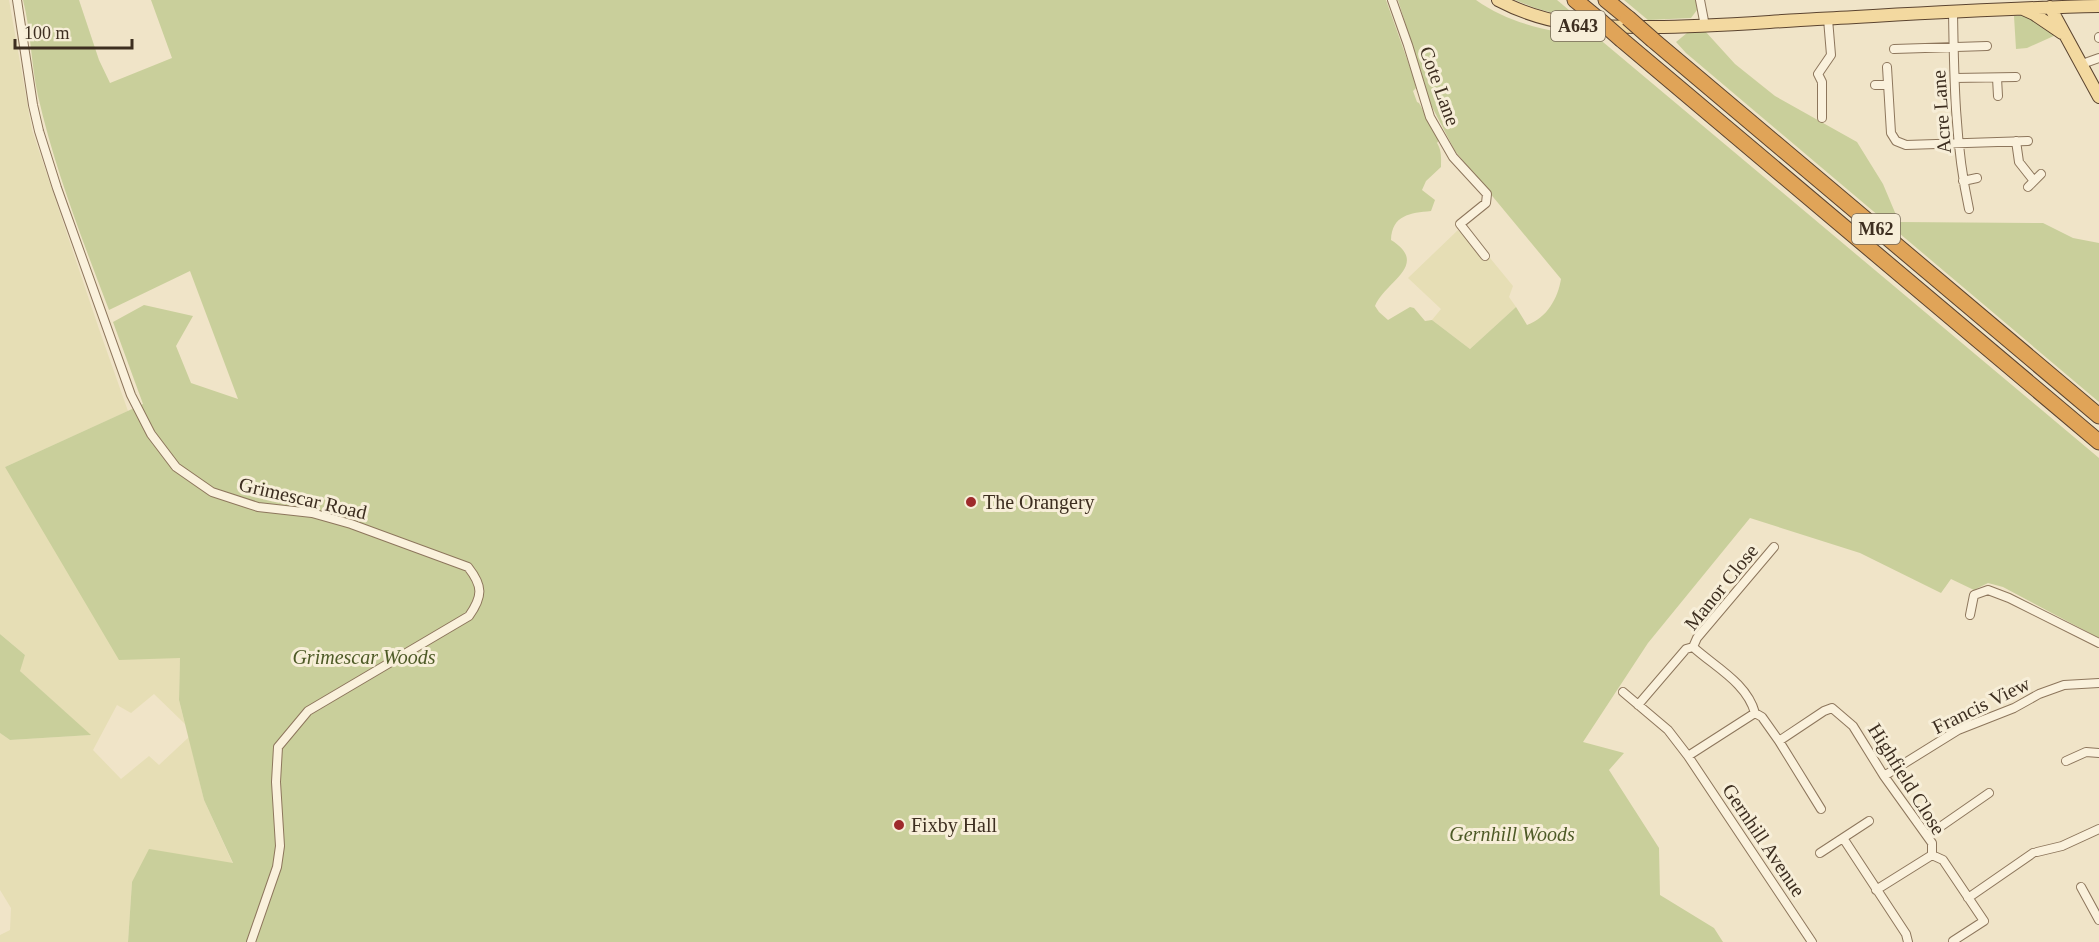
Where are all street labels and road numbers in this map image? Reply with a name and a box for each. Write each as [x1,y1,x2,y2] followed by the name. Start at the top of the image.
[1551,11,1605,41] road number: A643
[1416,43,1465,129] street label: Cote Lane
[1927,69,1955,155] street label: Acre Lane
[1852,214,1900,244] road number: M62
[237,473,369,523] street label: Grimescar Road
[1680,540,1762,634] street label: Manor Close
[1929,672,2034,738] street label: Francis View
[1863,719,1950,839] street label: Highfield Close
[1718,779,1810,901] street label: Gernhill Avenue

